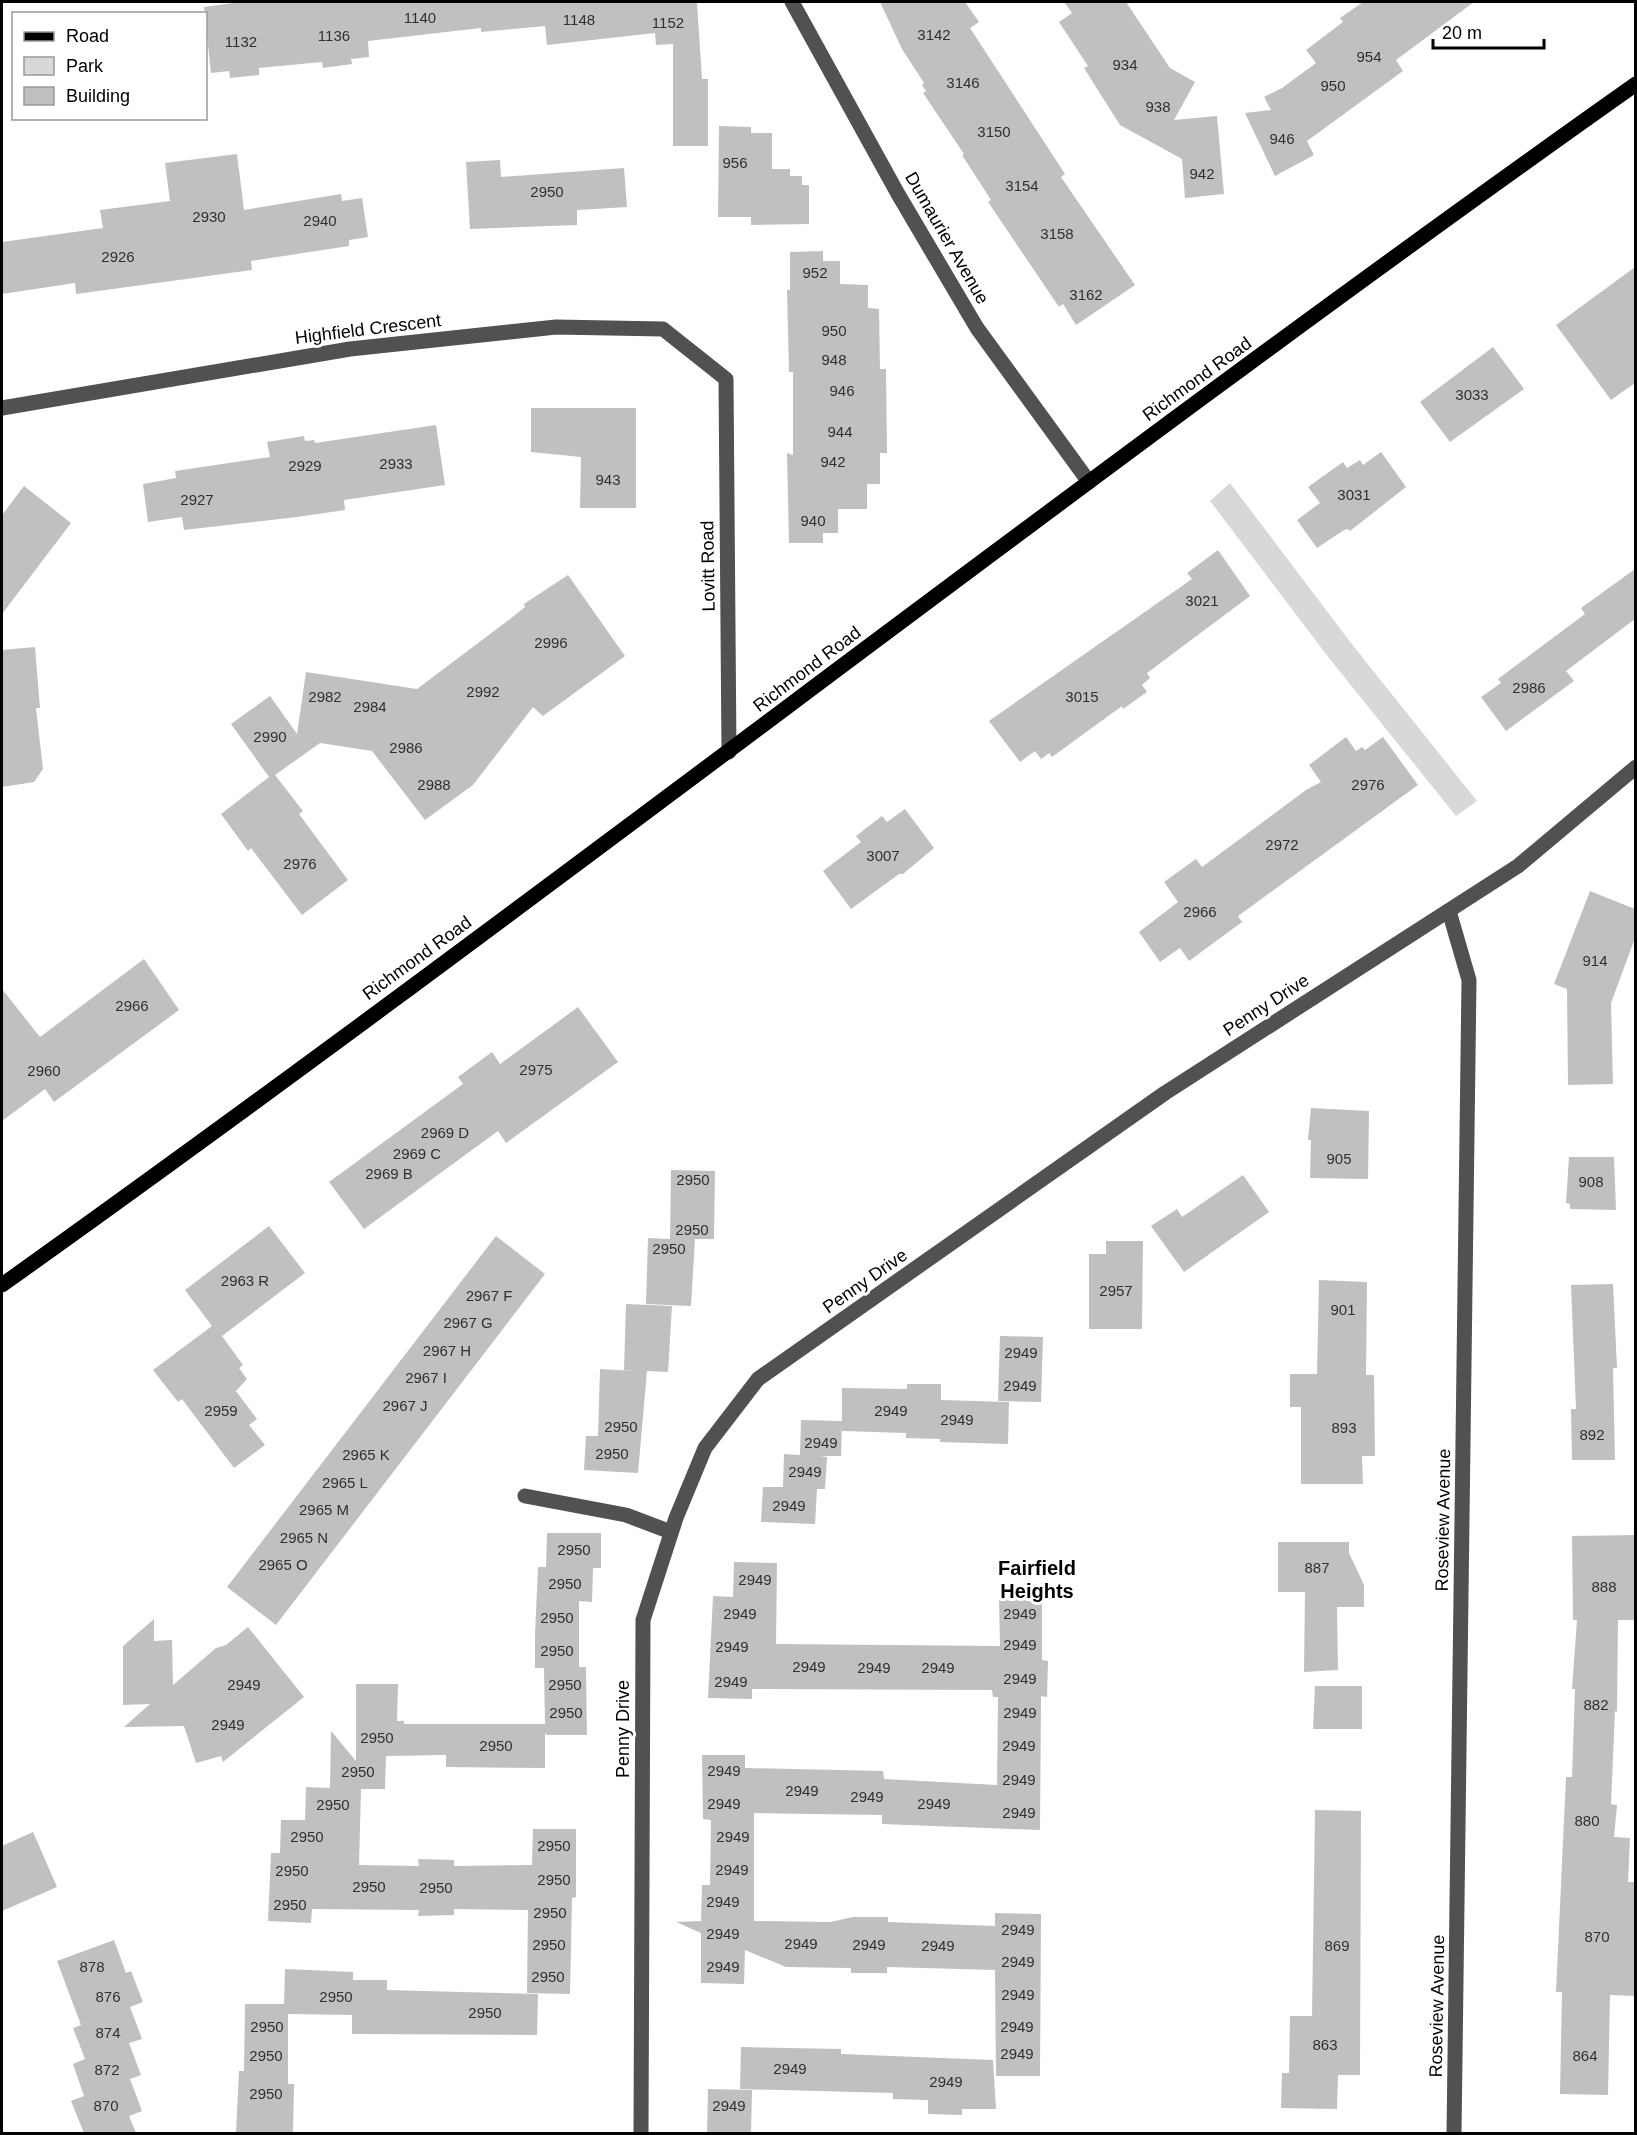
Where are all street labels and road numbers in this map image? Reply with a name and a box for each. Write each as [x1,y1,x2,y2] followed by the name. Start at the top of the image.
[901,169,993,307] street label: Dumaurier Avenue
[294,310,442,348] street label: Highfield Crescent
[1139,333,1255,425] street label: Richmond Road
[697,520,719,612] street label: Lovitt Road
[749,622,865,716] street label: Richmond Road
[359,912,475,1004] street label: Richmond Road
[1219,970,1313,1040] street label: Penny Drive
[819,1245,911,1317] street label: Penny Drive
[1432,1448,1454,1592] street label: Roseview Avenue
[613,1680,633,1778] street label: Penny Drive
[1426,1934,1448,2078] street label: Roseview Avenue

